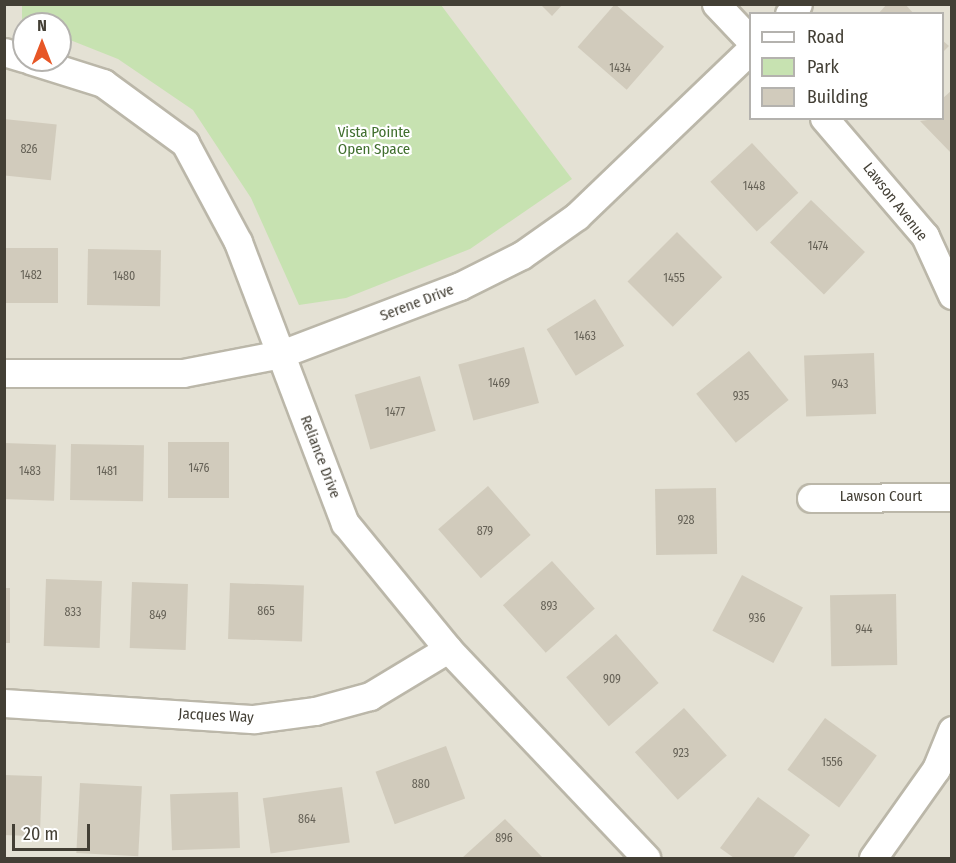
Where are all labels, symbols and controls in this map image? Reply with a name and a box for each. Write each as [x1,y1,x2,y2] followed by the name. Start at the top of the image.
[12,12,72,72] north arrow
[749,12,944,120] legend
[37,16,47,35] text: N
[807,26,844,48] text: Road
[807,56,839,78] text: Park
[609,62,631,76] house number: 1434
[807,86,868,108] text: Building
[338,123,410,158] park label: Vista Pointe Open Space
[20,143,38,157] house number: 826
[859,159,931,245] street label: Lawson Avenue
[743,180,765,194] house number: 1448
[808,240,828,254] house number: 1474
[20,269,42,283] house number: 1482
[113,270,135,284] house number: 1480
[663,272,685,286] house number: 1455
[378,281,456,325] street label: Serene Drive
[574,330,596,344] house number: 1463
[488,377,510,391] house number: 1469
[832,378,848,392] house number: 943
[733,390,749,404] house number: 935
[385,406,405,420] house number: 1477
[296,413,344,501] street label: Reliance Drive
[189,462,209,476] house number: 1476
[19,465,41,479] house number: 1483
[97,465,117,479] house number: 1481
[840,488,922,506] street label: Lawson Court
[678,514,694,528] house number: 928
[477,525,493,539] house number: 879
[541,600,557,614] house number: 893
[257,605,275,619] house number: 865
[65,606,81,620] house number: 833
[149,609,167,623] house number: 849
[749,612,765,626] house number: 936
[855,623,873,637] house number: 944
[603,673,621,687] house number: 909
[178,705,254,727] street label: Jacques Way
[673,747,689,761] house number: 923
[821,756,843,770] house number: 1556
[412,778,430,792] house number: 880
[15,812,93,850] scale bar
[298,813,316,827] house number: 864
[23,823,58,845] text: 20 m
[495,832,513,846] house number: 896

